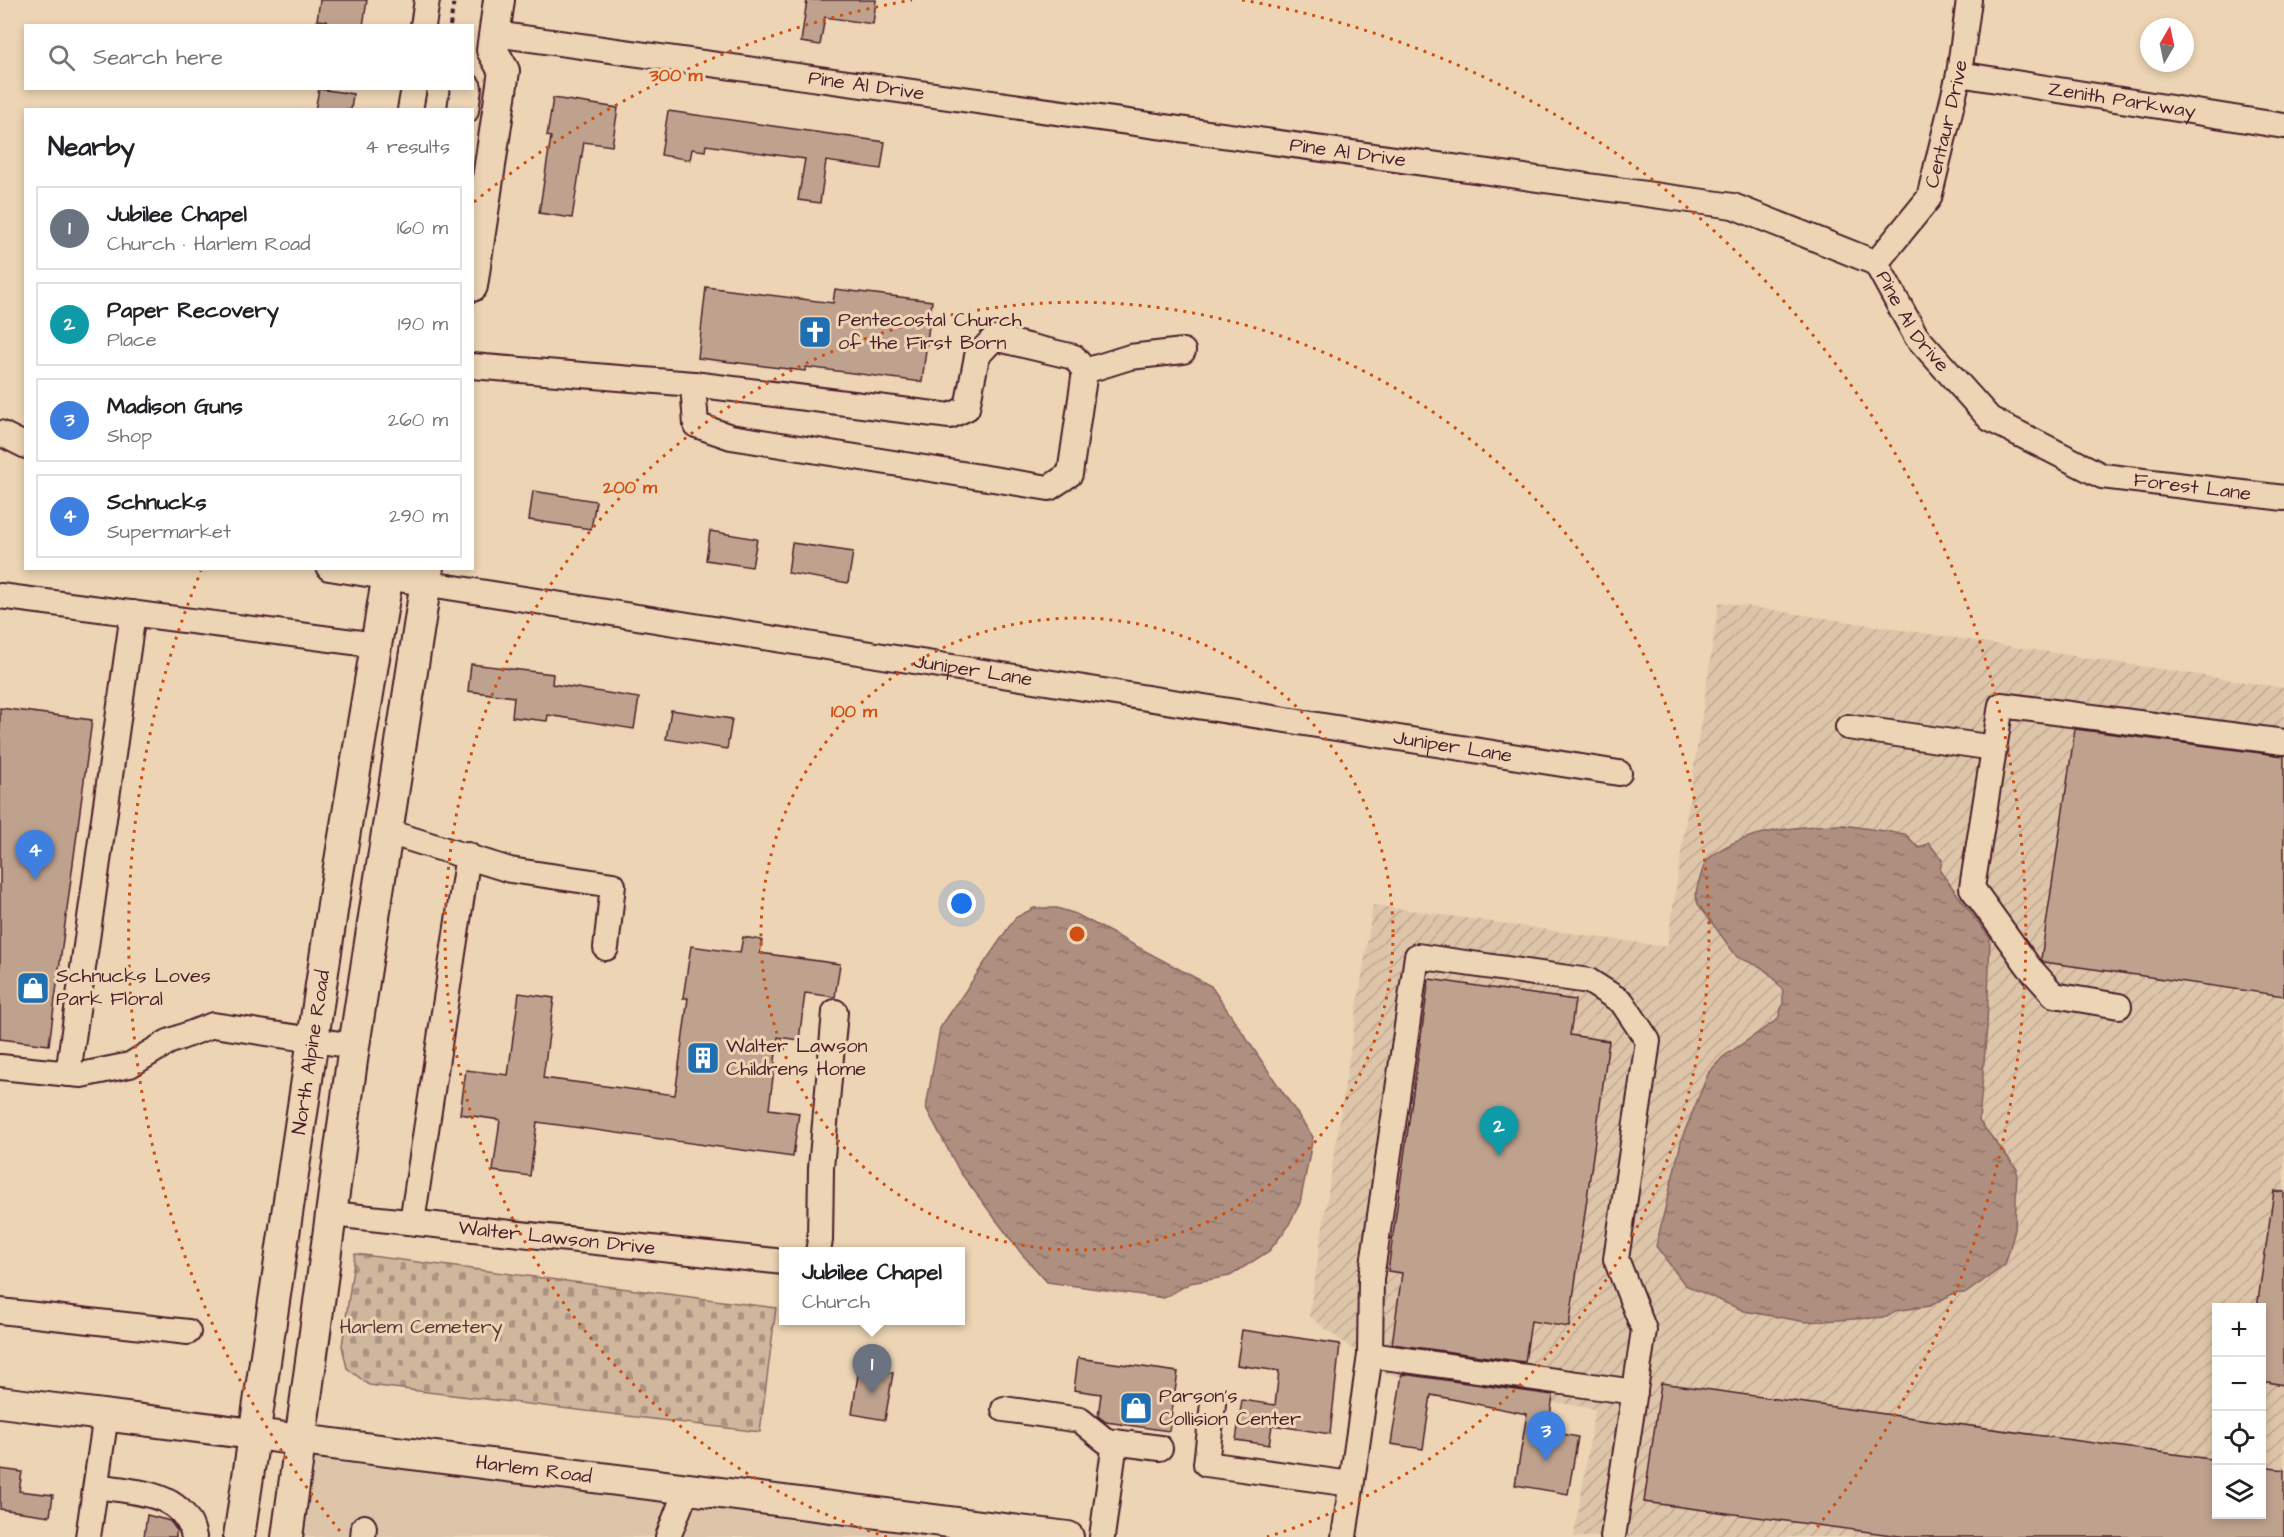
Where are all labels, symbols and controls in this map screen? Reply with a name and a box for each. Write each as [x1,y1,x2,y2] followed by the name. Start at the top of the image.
[2140,18,2194,72] north arrow
[24,24,474,90] search box
[45,41,78,74] icon: search
[93,42,223,73] text: Search here
[1918,58,1975,191] street label: Centaur Drive
[648,63,704,88] text: 300 m
[807,64,926,108] street label: Pine Al Drive
[2046,74,2198,127] street label: Zenith Parkway
[48,129,135,165] text: Nearby
[1288,131,1408,174] street label: Pine Al Drive
[365,133,450,161] text: 4 results
[107,199,247,230] text: Jubilee Chapel
[68,214,71,242] text: 1
[397,214,448,242] text: 160 m
[107,230,310,258] text: Church · Harlem Road
[1869,266,1956,379] street label: Pine Al Drive
[107,295,279,326] text: Paper Recovery
[838,306,1022,357] place label: Pentecostal Church of the First Born
[64,310,75,338] text: 2
[398,310,448,338] text: 190 m
[797,314,833,350] church icon: Pentecostal Church of the First Born
[107,326,157,354] text: Place
[107,391,243,422] text: Madison Guns
[64,406,75,434] text: 3
[388,406,448,434] text: 260 m
[107,422,152,450] text: Shop
[2132,466,2253,508] street label: Forest Lane
[602,475,658,500] text: 200 m
[107,487,207,518] text: Schnucks
[63,502,76,530] text: 4
[389,502,448,530] text: 290 m
[107,518,231,546] text: Supermarket
[912,647,1034,694] street label: Juniper Lane
[831,699,878,724] text: 100 m
[1392,723,1514,770] street label: Juniper Lane
[15,830,54,880] pin: 4
[947,889,976,918] your location
[1067,924,1087,944] centre of rings
[56,962,211,1013] place label: Schnucks Loves Park Floral
[285,968,337,1136] street label: North Alpine Road
[15,970,51,1006] shop icon: Schnucks Loves Park Floral
[726,1032,868,1083] place label: Walter Lawson Childrens Home
[685,1040,721,1076] building icon: Walter Lawson Childrens Home
[1480,1106,1518,1156] pin: 2
[457,1213,657,1262] street label: Walter Lawson Drive
[779,1247,965,1325] popup
[802,1257,942,1288] text: Jubilee Chapel
[802,1288,870,1316] text: Church
[2212,1303,2266,1519] map controls
[2212,1303,2266,1357] button: +
[339,1313,503,1342] park label: Harlem Cemetery
[852,1344,892,1394] pin: 1
[2212,1357,2266,1411] button: −
[1159,1382,1301,1433] place label: Parson's Collision Center
[1118,1390,1154,1426] shop icon: Parson's Collision Center
[2212,1411,2266,1465] button: locate
[1526,1412,1566,1461] pin: 3
[474,1448,593,1491] street label: Harlem Road
[2212,1465,2266,1519] button: layers

